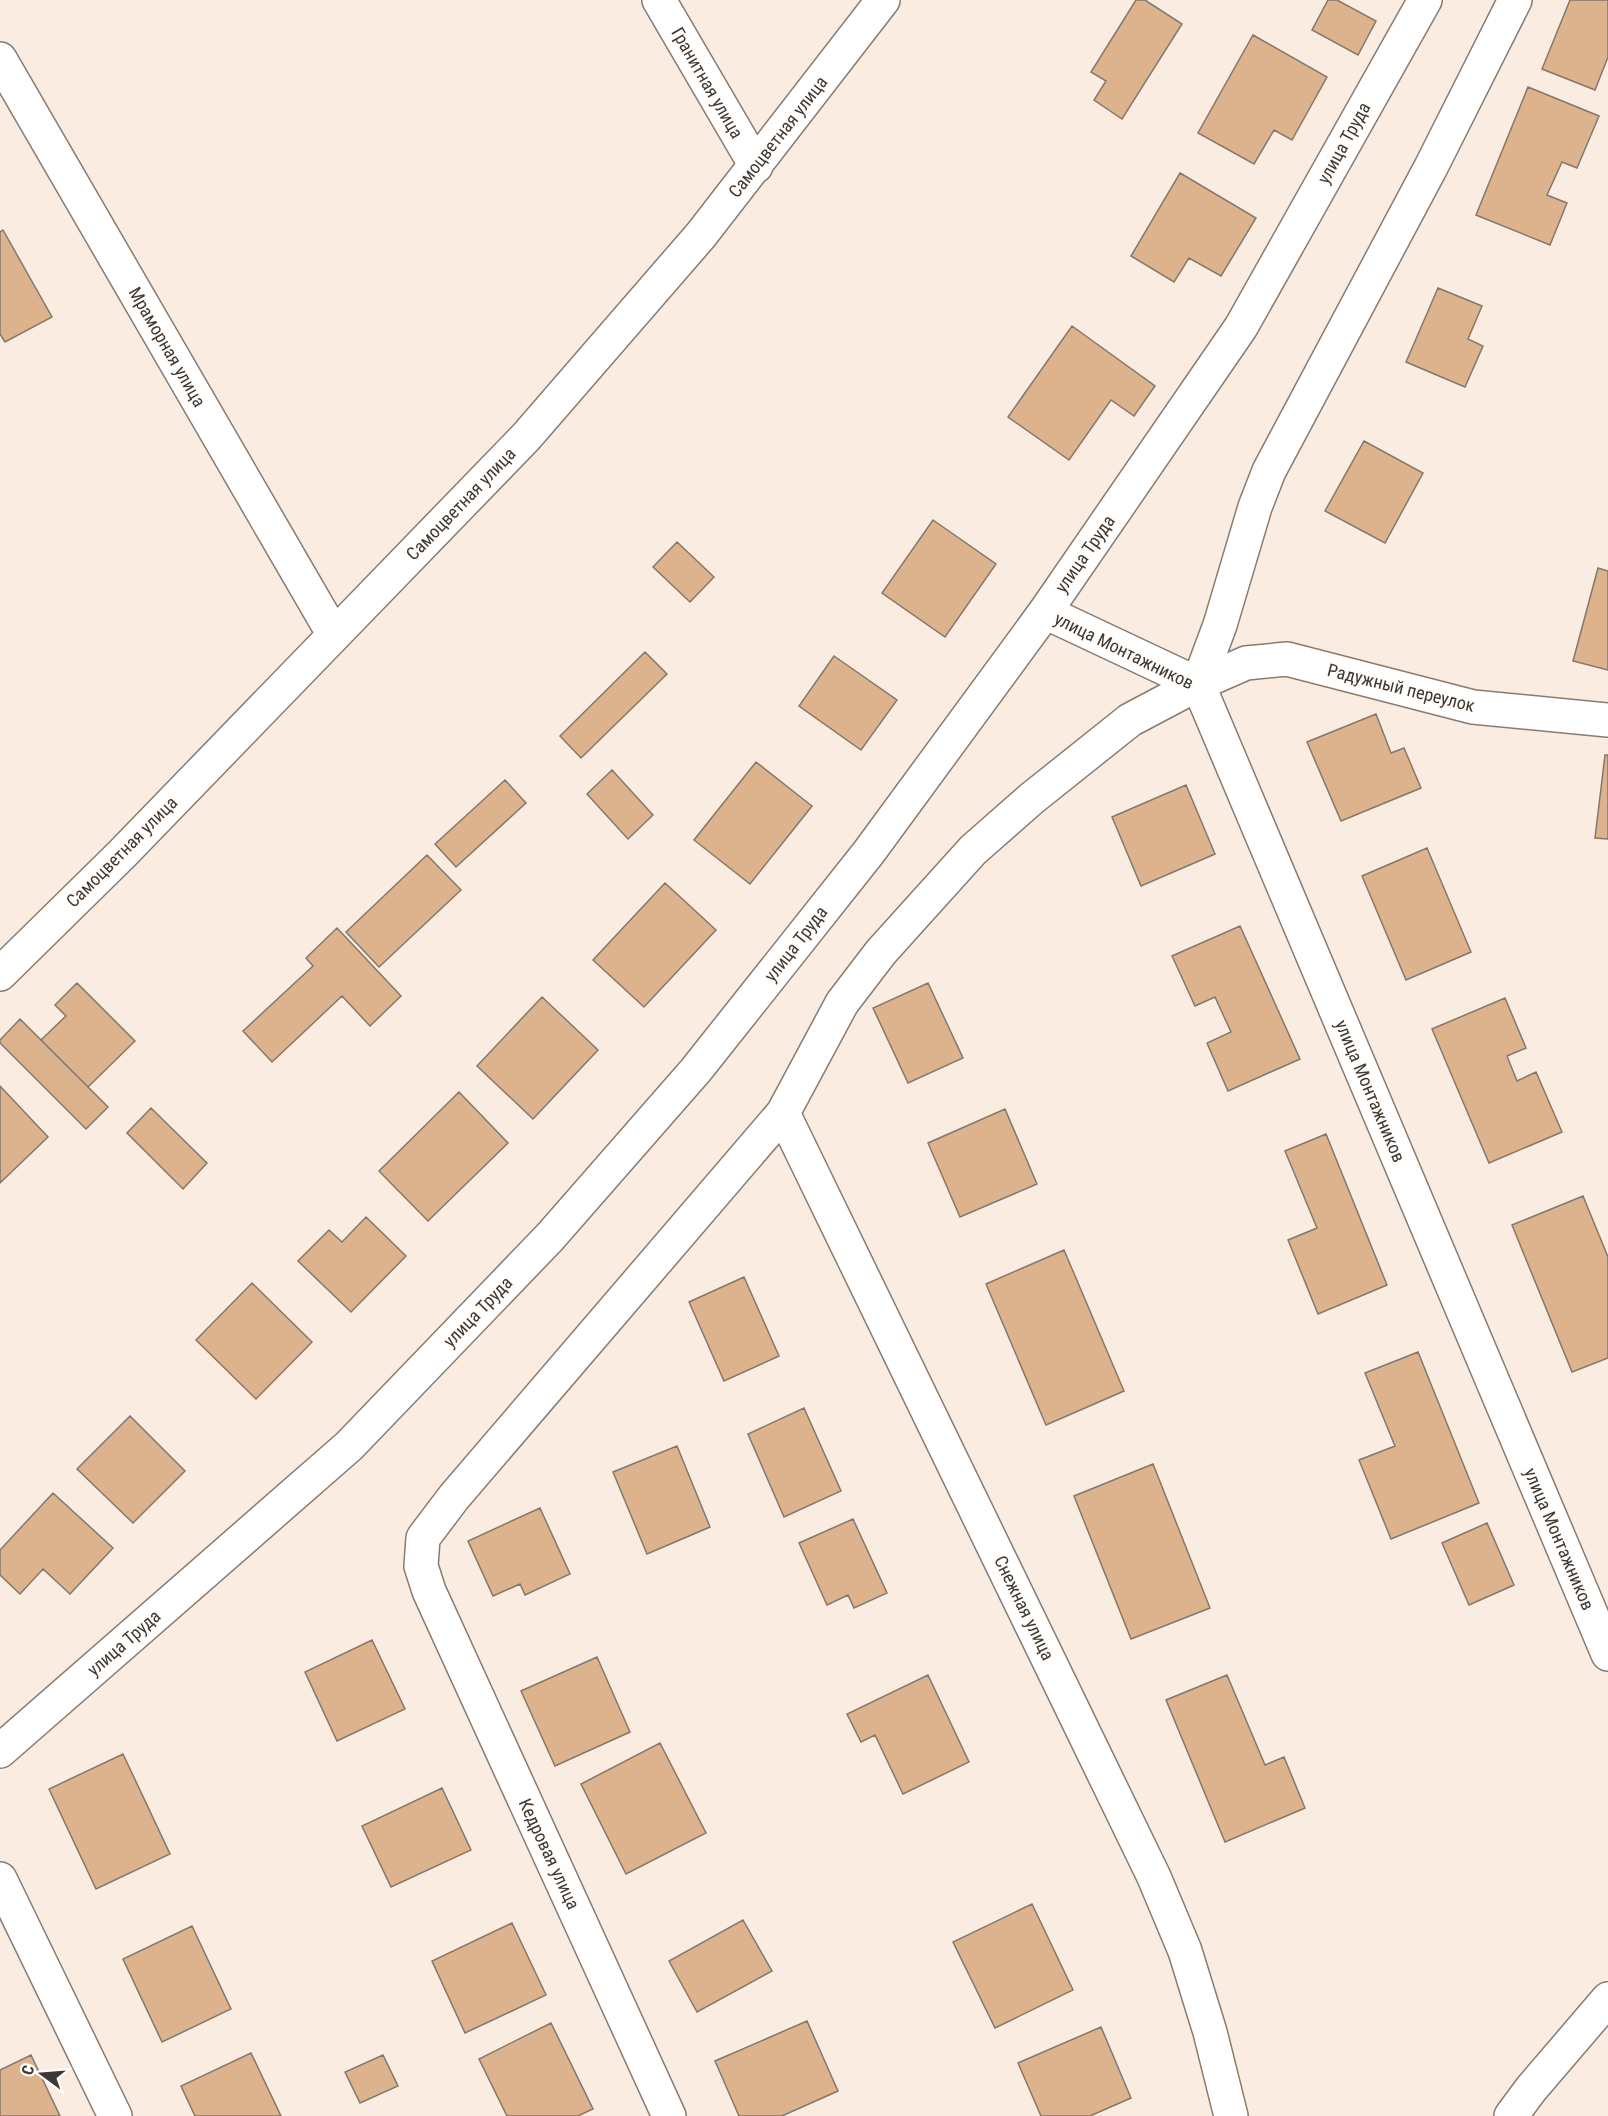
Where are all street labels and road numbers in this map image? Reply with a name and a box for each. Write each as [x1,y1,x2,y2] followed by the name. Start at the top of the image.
[667,24,748,142] street label: Гранитная улица
[724,72,831,202] street label: Самоцветная улица
[1313,98,1375,187] street label: улица Труда
[125,283,210,410] street label: Мраморная улица
[402,443,520,564] street label: Самоцветная улица
[1050,511,1119,597] street label: улица Труда
[1051,608,1197,693] street label: улица Монтажников
[1325,659,1477,716] street label: Радужный переулок
[62,792,181,911] street label: Самоцветная улица
[760,902,832,986] street label: улица Труда
[1331,1017,1410,1165] street label: улица Монтажников
[439,1272,516,1351] street label: улица Труда
[1520,1465,1599,1613] street label: улица Монтажников
[990,1552,1059,1664] street label: Снежная улица
[83,1605,164,1680] street label: улица Труда
[515,1795,584,1913] street label: Кедровая улица

